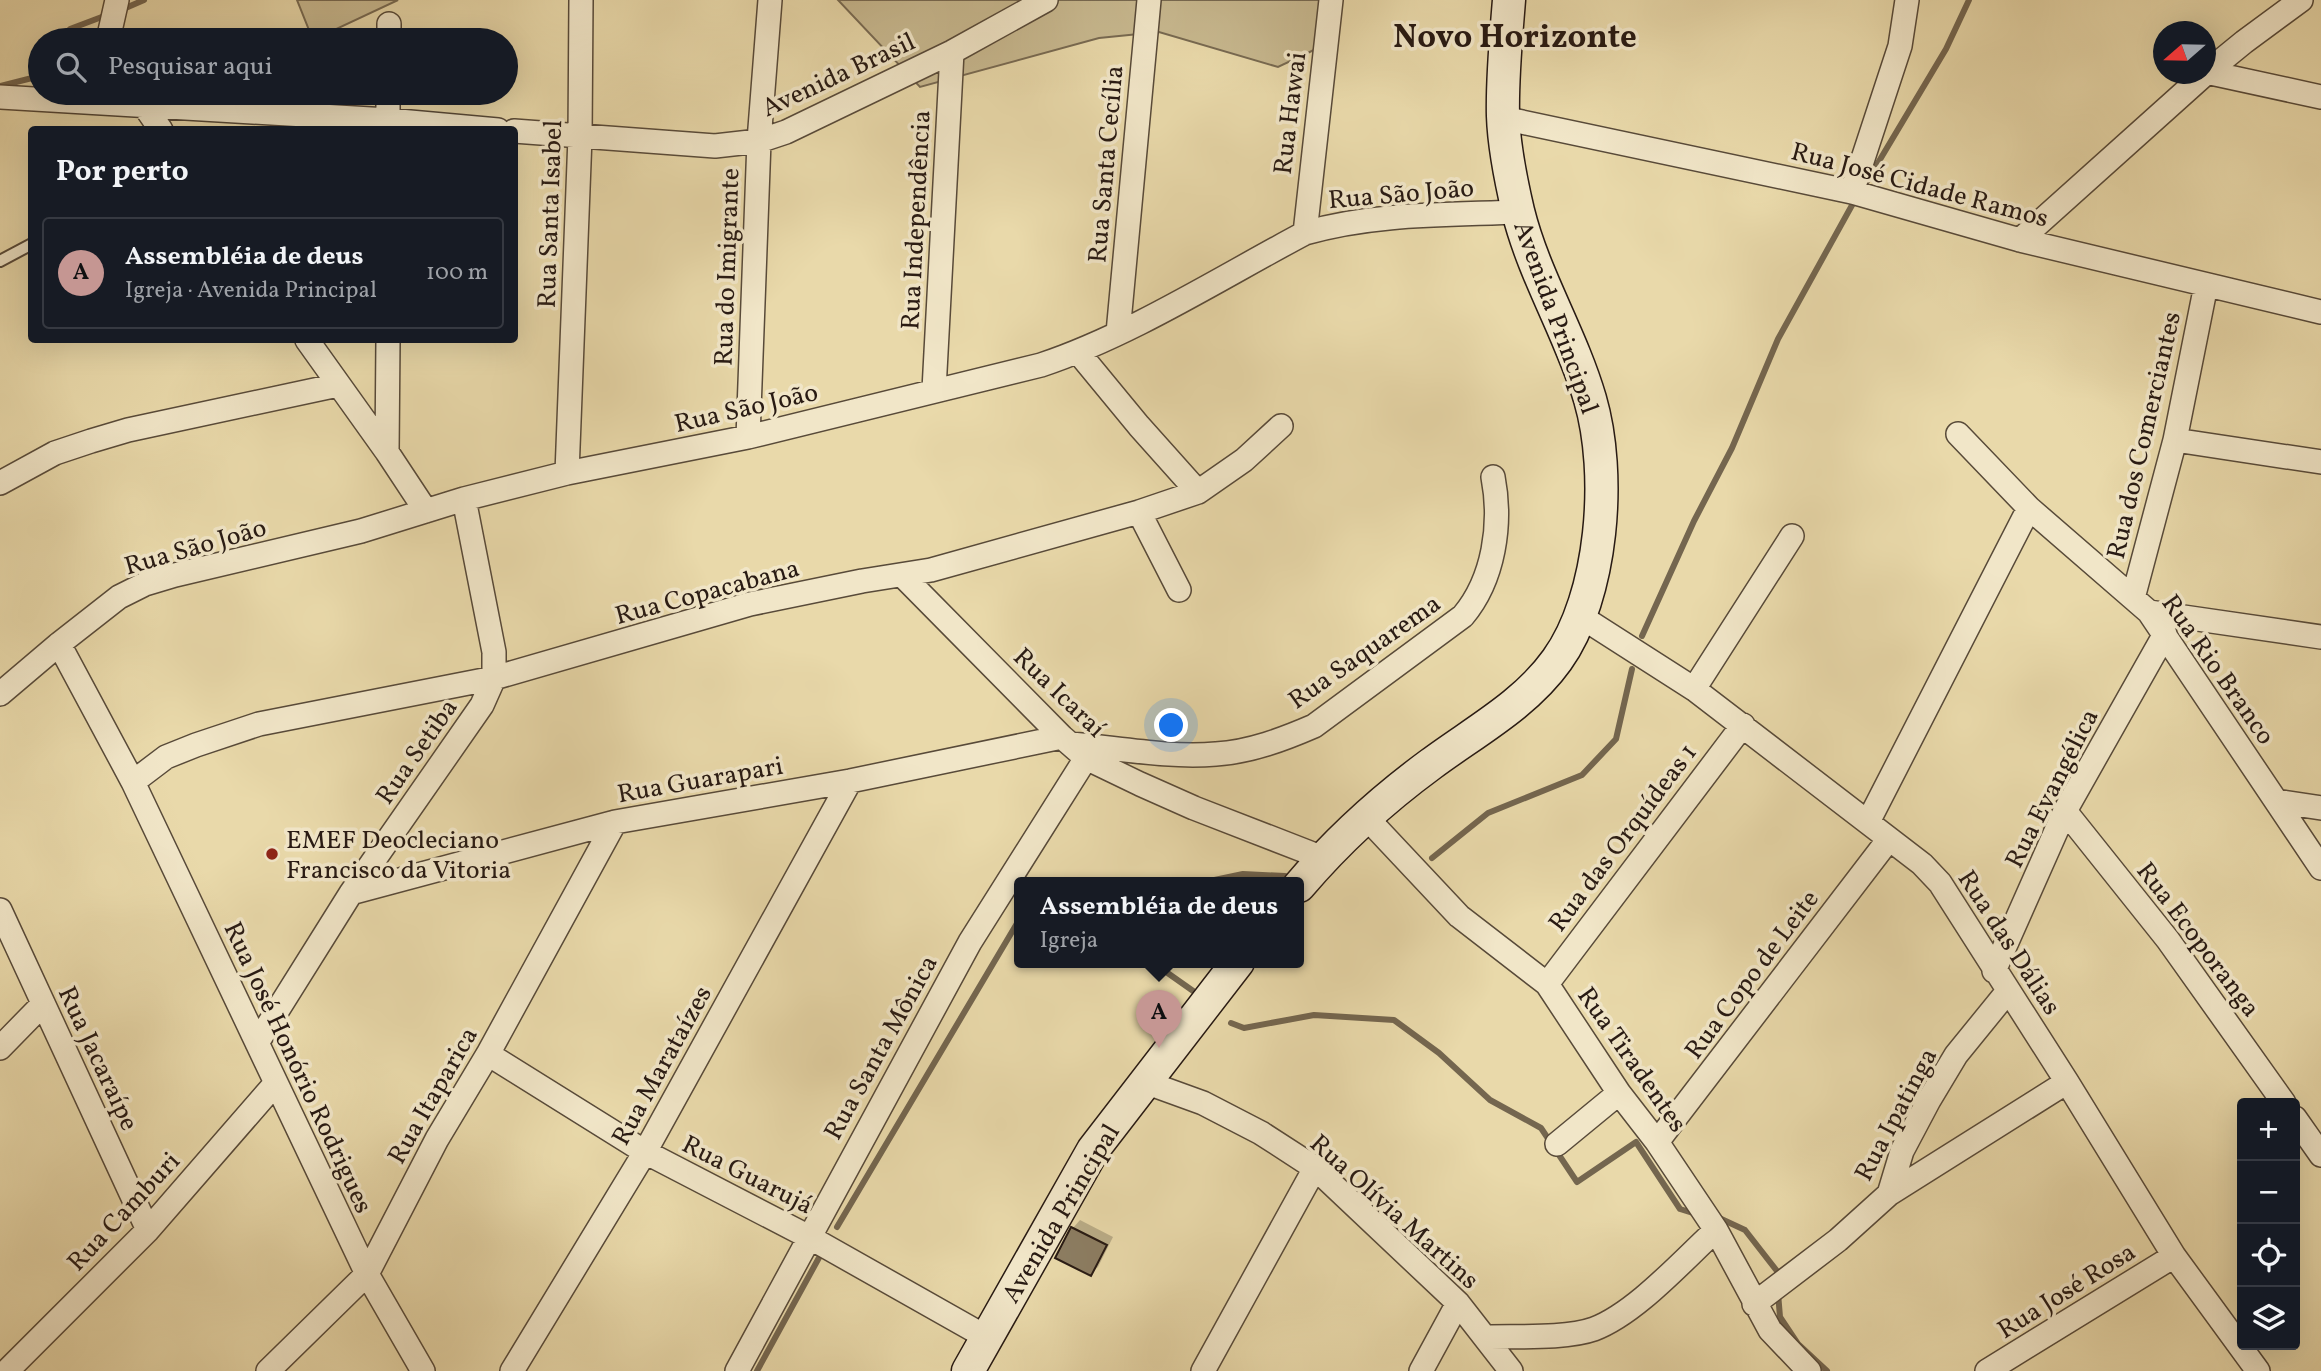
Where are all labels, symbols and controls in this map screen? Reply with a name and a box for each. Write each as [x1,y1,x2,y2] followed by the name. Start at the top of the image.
[1393,16,1637,62] district label: Novo Horizonte
[2153,21,2216,84] north arrow
[756,25,921,127] street label: Avenida Brasil
[28,28,518,105] search box
[52,48,90,86] icon: search
[108,49,273,85] text: Pesquisar aqui
[1266,50,1316,177] street label: Rua Hawai
[1080,64,1134,264] street label: Rua Santa Cecília
[893,109,941,331] street label: Rua Independência
[530,119,572,309] street label: Rua Santa Isabel
[1787,134,2052,238] street label: Rua José Cidade Ramos
[56,151,189,193] text: Por perto
[707,167,749,367] street label: Rua do Imigrante
[1327,171,1476,219] street label: Rua São João
[1503,216,1607,419] street label: Avenida Principal
[125,239,363,275] text: Assembléia de deus
[73,257,89,289] text: A
[426,257,488,289] text: 100 m
[125,275,377,307] text: Igreja · Avenida Principal
[2099,308,2191,563] street label: Rua dos Comerciantes
[671,375,822,443] street label: Rua São João
[120,510,271,585] street label: Rua São João
[611,551,804,635] street label: Rua Copacabana
[1282,587,1449,719] street label: Rua Saquarema
[2152,588,2283,753] street label: Rua Rio Branco
[1004,640,1113,747] street label: Rua Icaraí
[368,692,467,812] street label: Rua Setiba
[1997,703,2108,875] street label: Rua Evangélica
[1154,708,1188,742] your location
[1541,737,1706,940] street label: Rua das Orquídeas 1
[615,749,786,813] street label: Rua Guarapari
[286,823,511,889] place label: EMEF Deocleciano Francisco da Vitoria
[264,846,280,862] marker: EMEF Deocleciano Francisco da Vitoria
[2127,855,2268,1025] street label: Rua Ecoporanga
[1948,864,2069,1023] street label: Rua das Dálias
[1014,877,1304,968] popup
[1677,883,1828,1067] street label: Rua Copo de Leite
[1040,889,1278,925] text: Assembléia de deus
[214,916,381,1220] street label: Rua José Honório Rodrigues
[1040,925,1098,957] text: Igreja
[816,949,947,1147] street label: Rua Santa Mônica
[604,980,722,1152] street label: Rua Marataízes
[1568,980,1695,1140] street label: Rua Tiradentes
[48,981,146,1137] street label: Rua Jacaraípe
[1136,990,1182,1048] pin: A
[380,1021,488,1171] street label: Rua Itaparica
[1847,1042,1947,1188] street label: Rua Ipatinga
[2237,1098,2300,1350] map controls
[2237,1098,2300,1161] button: +
[994,1118,1129,1310] street label: Avenida Principal
[675,1127,819,1224] street label: Rua Guarujá
[1301,1127,1486,1298] street label: Rua Olívia Martins
[60,1145,189,1280] street label: Rua Camburi
[2237,1161,2300,1224] button: −
[2237,1224,2300,1287] button: locate
[1991,1235,2143,1349] street label: Rua José Rosa
[2237,1287,2300,1350] button: layers

